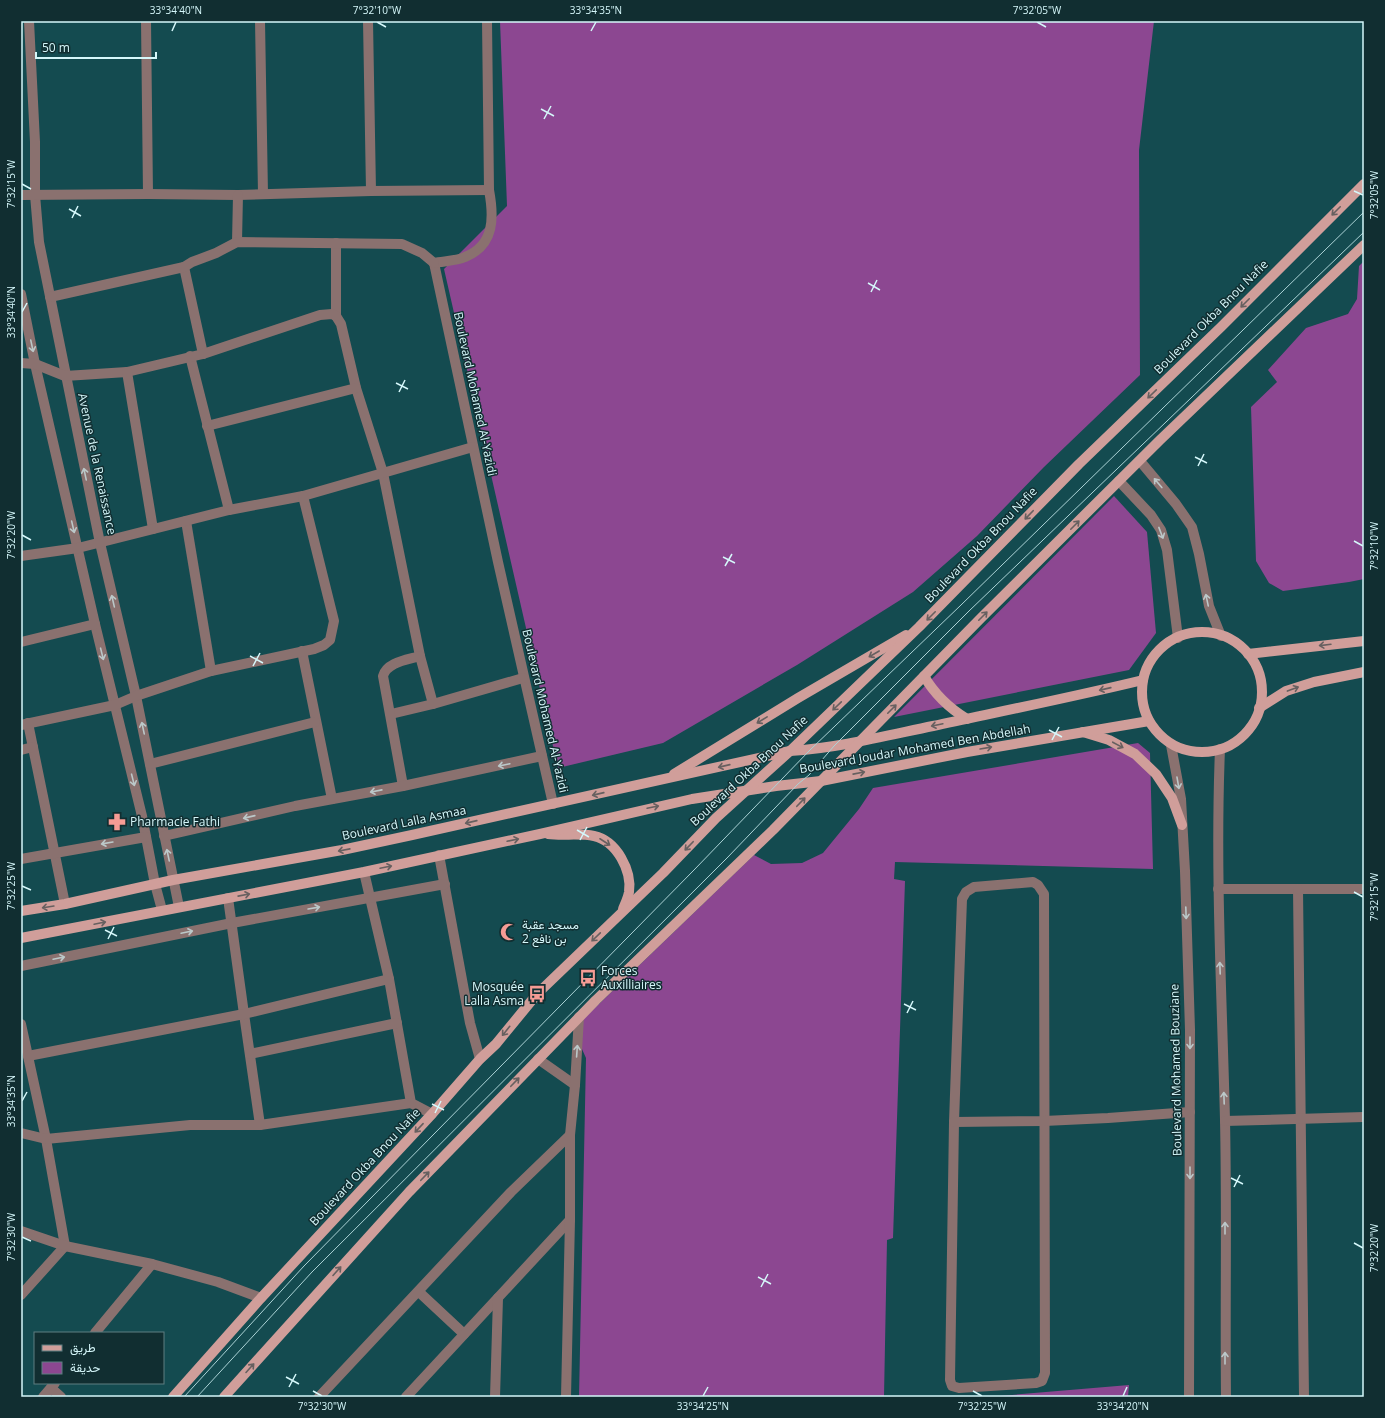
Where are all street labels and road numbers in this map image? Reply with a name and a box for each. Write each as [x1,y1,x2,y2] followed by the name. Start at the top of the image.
[1150,256,1272,378] street label: Boulevard Okba Bnou Nafie
[450,310,501,478] street label: Boulevard Mohamed Al-Yazidi
[74,392,121,536] street label: Avenue de la Renaissance
[921,483,1041,606] street label: Boulevard Okba Bnou Nafie
[518,627,573,794] street label: Boulevard Mohamed Al-Yazidi
[686,711,811,830] street label: Boulevard Okba Bnou Nafie
[798,720,1032,777] street label: Boulevard Joudar Mohamed Ben Abdellah
[340,801,468,844] street label: Boulevard Lalla Asmaa
[1165,984,1186,1156] street label: Boulevard Mohamed Bouziane
[305,1104,424,1229] street label: Boulevard Okba Bnou Nafie

